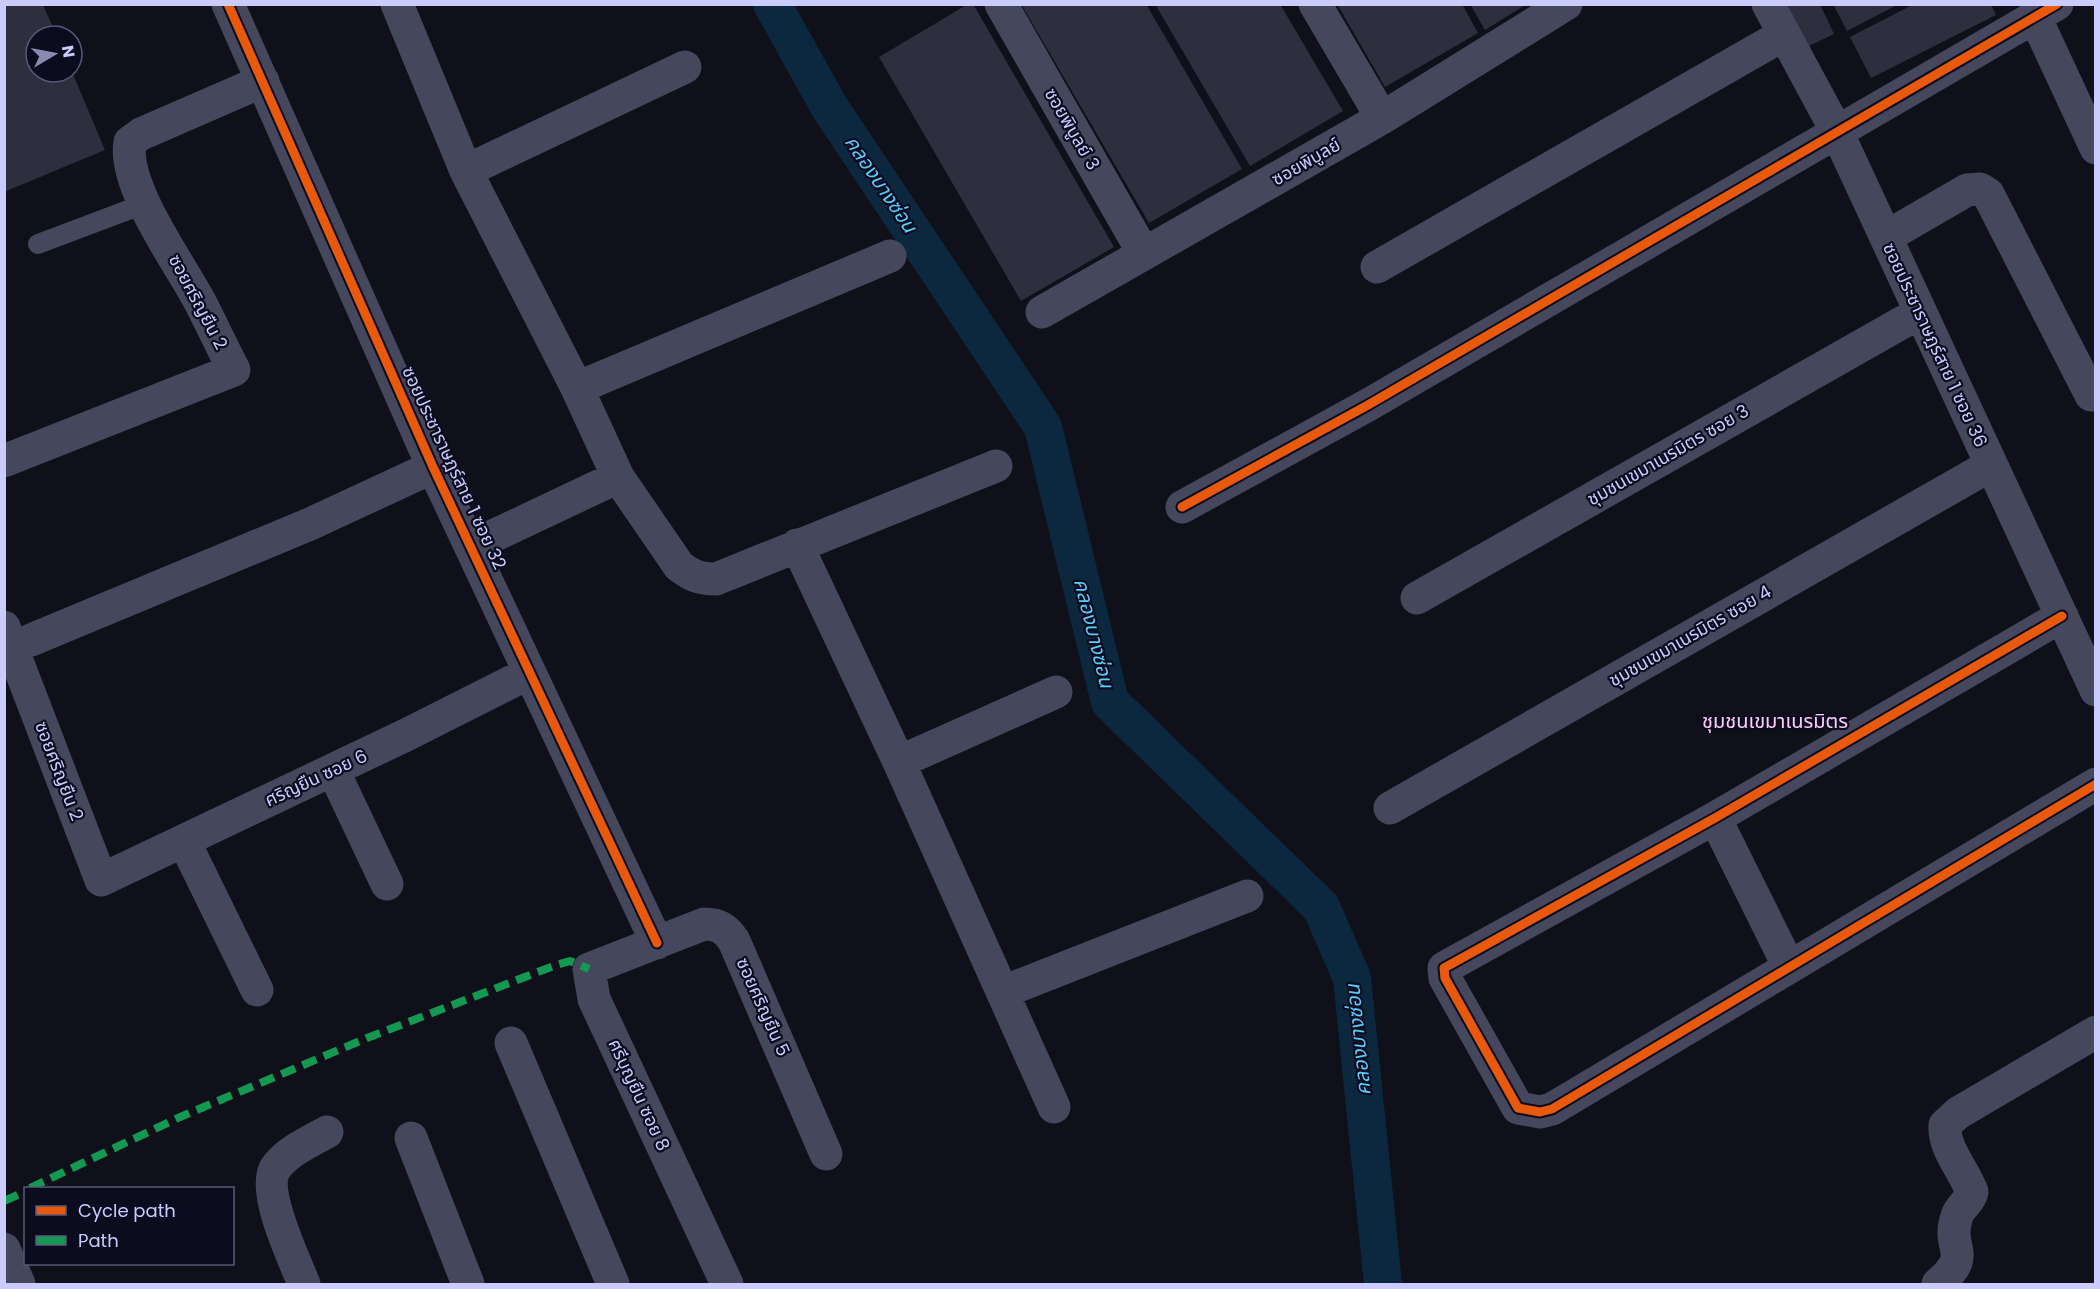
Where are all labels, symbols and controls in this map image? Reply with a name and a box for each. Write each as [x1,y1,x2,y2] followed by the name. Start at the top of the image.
[24,24,84,84] north arrow
[56,44,81,59] text: N
[1039,83,1106,174] street label: ซอยพิบูลย์ 3
[838,130,925,240] water label: คลองบางซ่อน
[1267,132,1345,191] street label: ซอยพิบูลย์
[1877,239,1994,451] street label: ซอยประชาราษฎร์สาย 1 ซอย 36
[163,250,234,354] street label: ซอยศริญยืน 2
[396,362,513,574] street label: ซอยประชาราษฎร์สาย 1 ซอย 32
[1582,398,1753,511] street label: ชุมชนเขมาเนรมิตร ซอย 3
[1067,575,1122,692] water label: คลองบางซ่อน
[1604,579,1775,692] street label: ชุมชนเขมาเนรมิตร ซอย 4
[1702,707,1848,735] district label: ชุมชนเขมาเนรมิตร
[29,718,90,824] street label: ซอยศริญยืน 2
[261,743,371,812] street label: ศริญยืน ซอย 6
[731,954,796,1060] street label: ซอยศริญยืน 5
[1338,981,1378,1097] water label: คลองบางซ่อน
[603,1035,676,1155] street label: ศรีบุญยืน ซอย 8
[24,1187,234,1265] legend
[78,1198,176,1223] text: Cycle path
[78,1228,119,1253] text: Path

